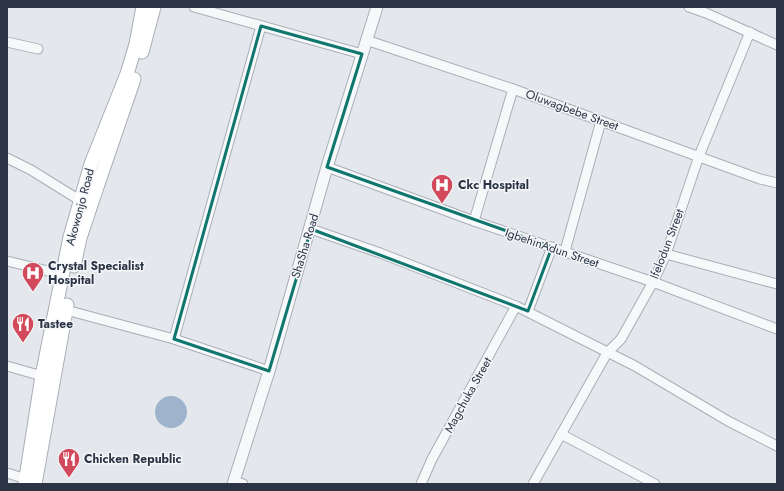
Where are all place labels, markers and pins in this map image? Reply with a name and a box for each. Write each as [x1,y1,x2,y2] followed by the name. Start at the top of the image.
[429,172,455,205] hospital icon: Ckc Hospital
[458,176,529,194] place label: Ckc Hospital
[48,257,144,289] place label: Crystal Specialist Hospital
[20,260,46,293] hospital icon: Crystal Specialist Hospital
[10,311,36,344] restaurant icon: Tastee
[38,315,73,333] place label: Tastee
[56,446,82,479] restaurant icon: Chicken Republic
[84,450,182,468] place label: Chicken Republic

